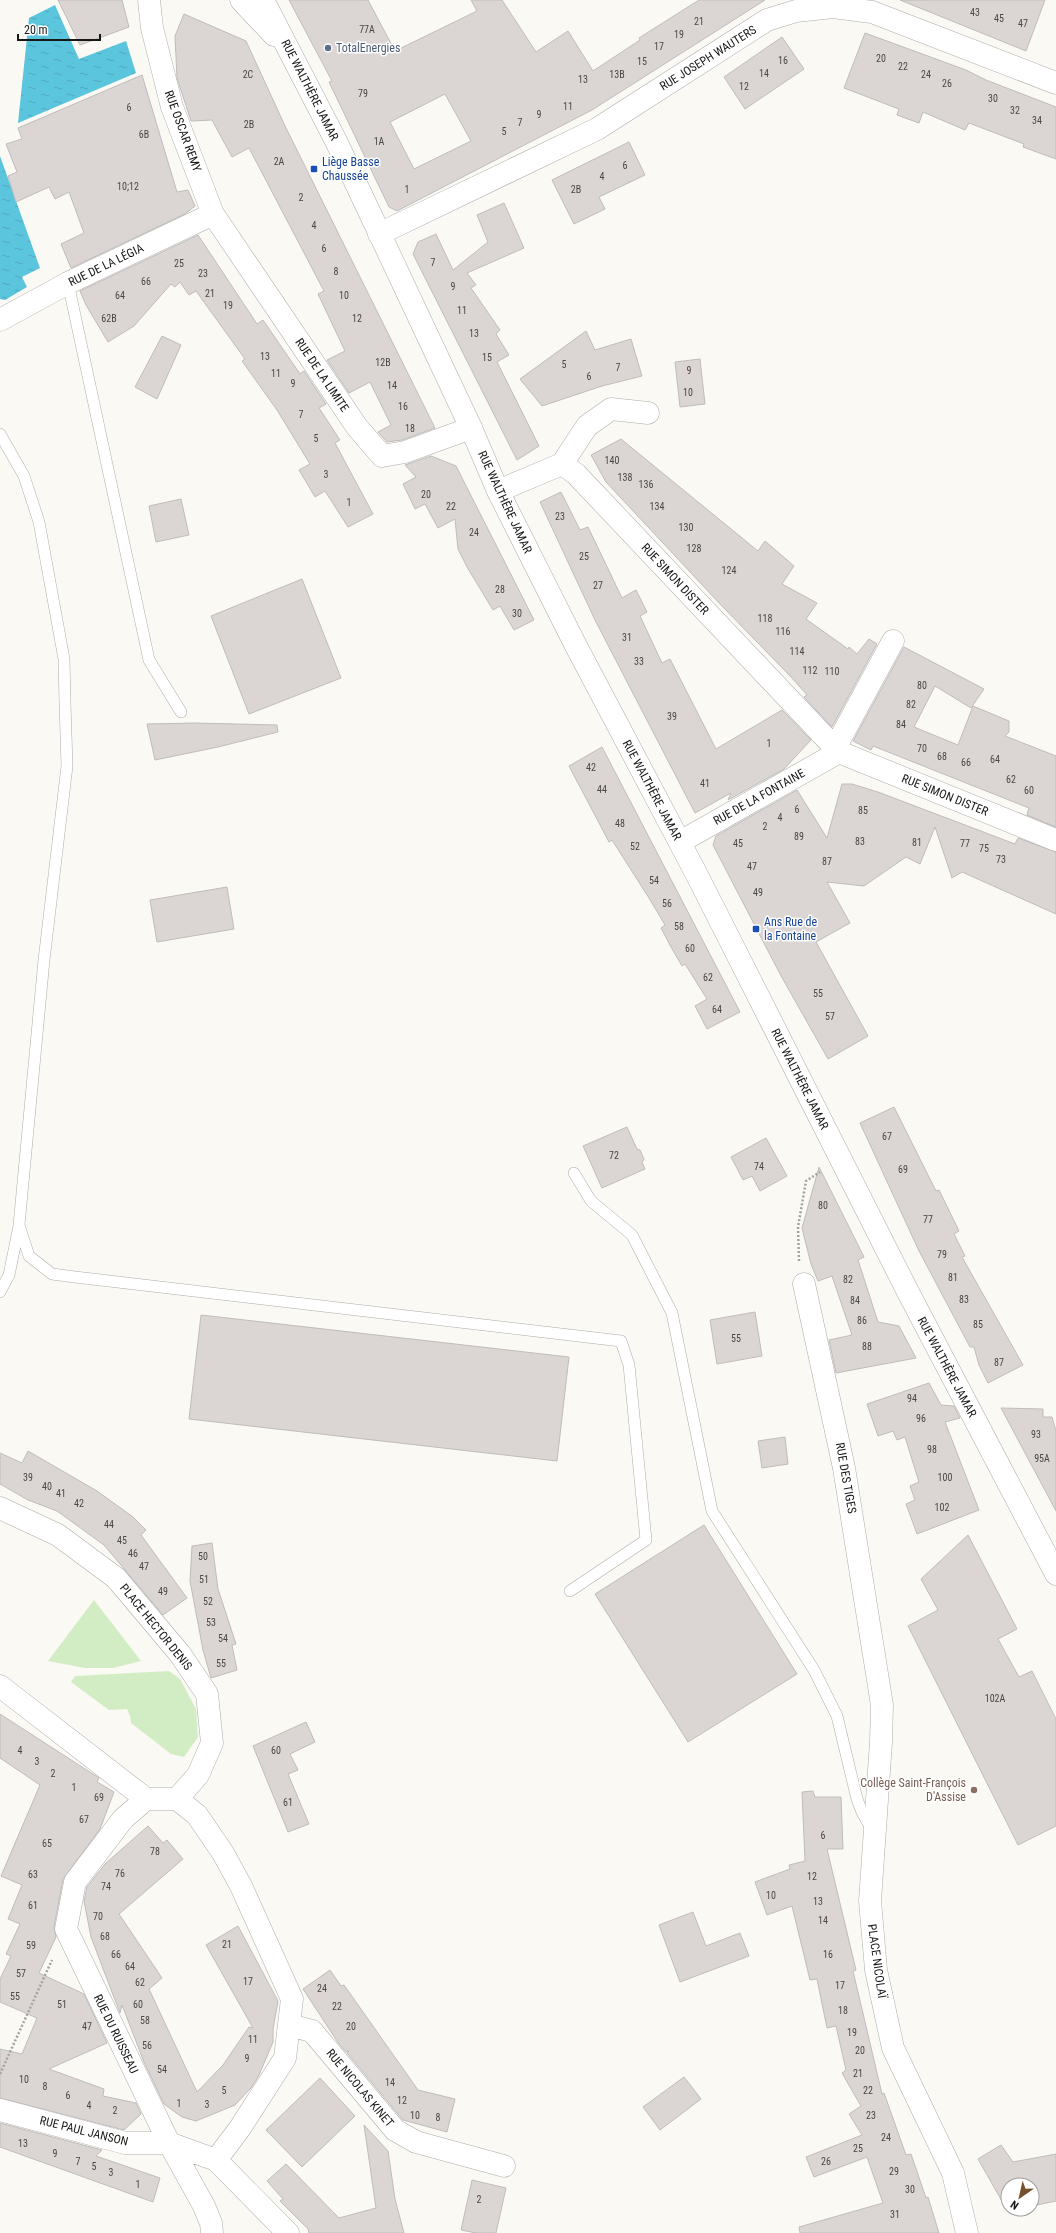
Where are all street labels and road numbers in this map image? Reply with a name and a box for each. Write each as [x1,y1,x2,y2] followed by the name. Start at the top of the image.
[657,23,759,93] street label: RUE JOSEPH WAUTERS
[278,37,343,143] street label: RUE WALTHÈRE JAMAR
[162,88,204,174] street label: RUE OSCAR REMY
[66,240,146,289] street label: RUE DE LA LÉGIA
[292,336,352,414] street label: RUE DE LA LIMITE
[475,448,536,556] street label: RUE WALTHÈRE JAMAR
[638,541,712,618] street label: RUE SIMON DISTER
[620,737,686,843] street label: RUE WALTHÈRE JAMAR
[711,766,807,828] street label: RUE DE LA FONTAINE
[900,771,991,819] street label: RUE SIMON DISTER
[768,1026,833,1132] street label: RUE WALTHÈRE JAMAR
[915,1314,981,1420] street label: RUE WALTHÈRE JAMAR
[833,1441,859,1515] street label: RUE DES TIGES
[117,1581,195,1673] street label: PLACE HECTOR DENIS
[865,1923,890,2000] street label: PLACE NICOLAÏ
[91,1992,141,2076] street label: RUE DU RUISSEAU
[323,2046,397,2130] street label: RUE NICOLAS KINET
[38,2113,130,2149] street label: RUE PAUL JANSON

